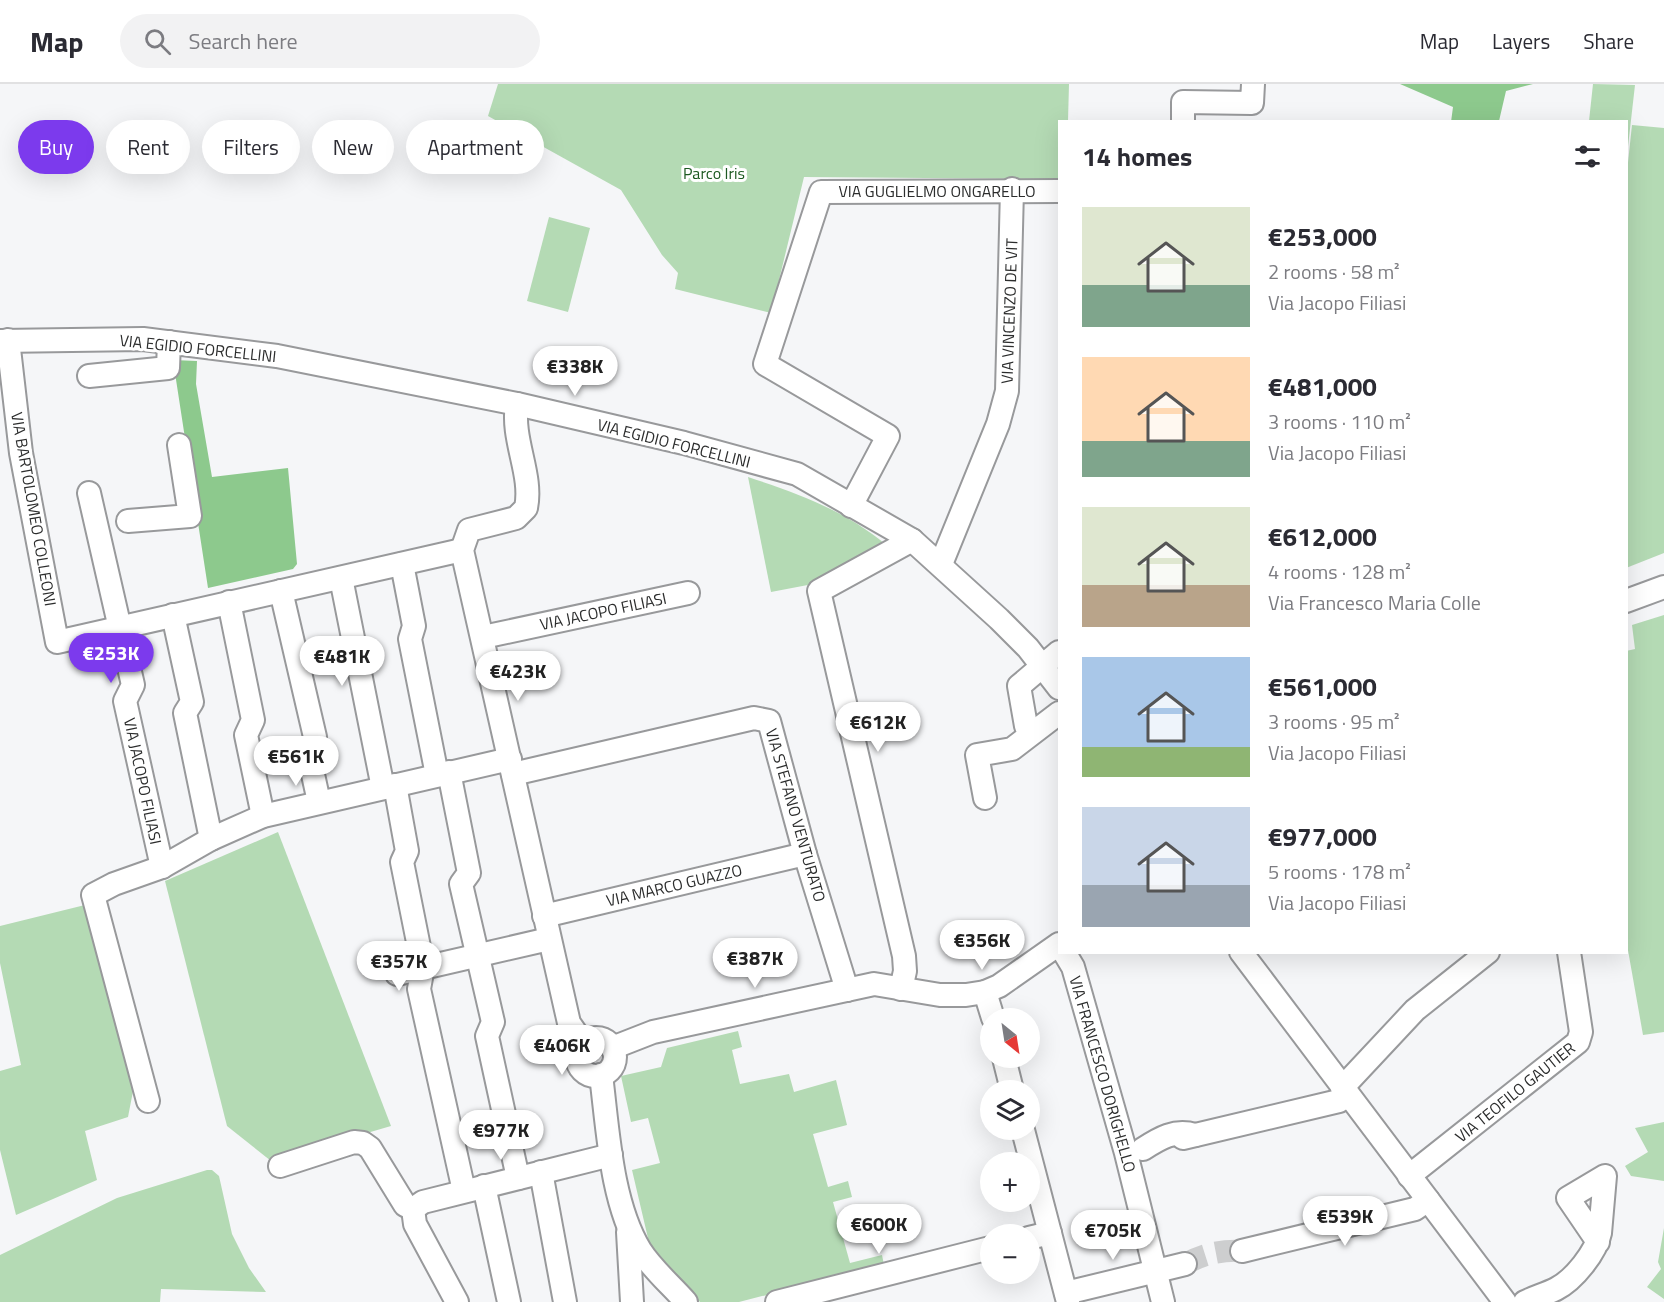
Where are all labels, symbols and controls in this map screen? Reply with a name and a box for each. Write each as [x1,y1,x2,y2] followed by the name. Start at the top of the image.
[120,14,540,68] search box
[30,20,84,63] text: Map
[189,24,298,58] text: Search here
[141,25,174,58] icon: search
[1420,25,1459,57] text: Map
[1492,25,1550,57] text: Layers
[1583,25,1634,57] text: Share
[18,120,94,174] chip: Buy
[106,120,190,174] chip: Rent
[202,120,300,174] chip: Filters
[312,120,394,174] chip: New
[406,120,544,174] chip: Apartment
[1082,137,1192,176] text: 14 homes
[1571,140,1604,173] icon: filters
[683,161,745,185] park label: Parco Iris
[839,179,1036,203] street label: VIA GUGLIELMO ONGARELLO
[1268,217,1377,256] text: €253,000
[1130,231,1202,303] icon: home
[994,237,1024,384] street label: VIA VINCENZO DE VIT
[1268,256,1400,287] text: 2 rooms · 58 m²
[1268,287,1407,318] text: Via Jacopo Filiasi
[118,328,278,368] street label: VIA EGIDIO FORCELLINI
[533,346,617,397] pin: €338K
[547,350,603,381] text: €338K
[1268,367,1377,406] text: €481,000
[1130,381,1202,453] icon: home
[1268,406,1411,437] text: 3 rooms · 110 m²
[5,410,63,608] street label: VIA BARTOLOMEO COLLEONI
[595,412,753,474] street label: VIA EGIDIO FORCELLINI
[1268,437,1407,468] text: Via Jacopo Filiasi
[1268,517,1377,556] text: €612,000
[1130,531,1202,603] icon: home
[1268,556,1411,587] text: 4 rooms · 128 m²
[537,586,669,636] street label: VIA JACOPO FILIASI
[1268,587,1481,618] text: Via Francesco Maria Colle
[69,633,153,684] pin: €253K
[300,636,384,687] pin: €481K
[83,637,139,668] text: €253K
[314,640,370,671] text: €481K
[476,651,560,702] pin: €423K
[490,655,546,686] text: €423K
[1268,667,1377,706] text: €561,000
[1130,681,1202,753] icon: home
[836,702,920,753] pin: €612K
[850,706,906,737] text: €612K
[1268,706,1400,737] text: 3 rooms · 95 m²
[118,715,168,847] street label: VIA JACOPO FILIASI
[760,725,832,905] street label: VIA STEFANO VENTURATO
[254,736,338,787] pin: €561K
[1268,737,1407,768] text: Via Jacopo Filiasi
[268,740,324,771] text: €561K
[1268,817,1377,856] text: €977,000
[1130,831,1202,903] icon: home
[1268,856,1411,887] text: 5 rooms · 178 m²
[604,858,744,912] street label: VIA MARCO GUAZZO
[1268,887,1407,918] text: Via Jacopo Filiasi
[940,920,1024,971] pin: €356K
[954,924,1010,955] text: €356K
[713,938,797,989] pin: €387K
[357,941,441,992] pin: €357K
[727,942,783,973] text: €387K
[371,945,427,976] text: €357K
[1063,973,1143,1175] street label: VIA FRANCESCO DORIGHELLO
[980,1008,1040,1068] north arrow
[980,1008,1040,1284] map controls
[520,1025,604,1076] pin: €406K
[534,1029,590,1060] text: €406K
[1450,1036,1580,1148] street label: VIA TEOFILO GAUTIER
[980,1080,1040,1140] button: layers
[459,1110,543,1161] pin: €977K
[473,1114,529,1145] text: €977K
[980,1152,1040,1212] button: +
[1303,1196,1387,1247] pin: €539K
[1317,1200,1373,1231] text: €539K
[837,1204,921,1255] pin: €600K
[851,1208,907,1239] text: €600K
[1071,1210,1155,1261] pin: €705K
[1085,1214,1141,1245] text: €705K
[980,1224,1040,1284] button: −

